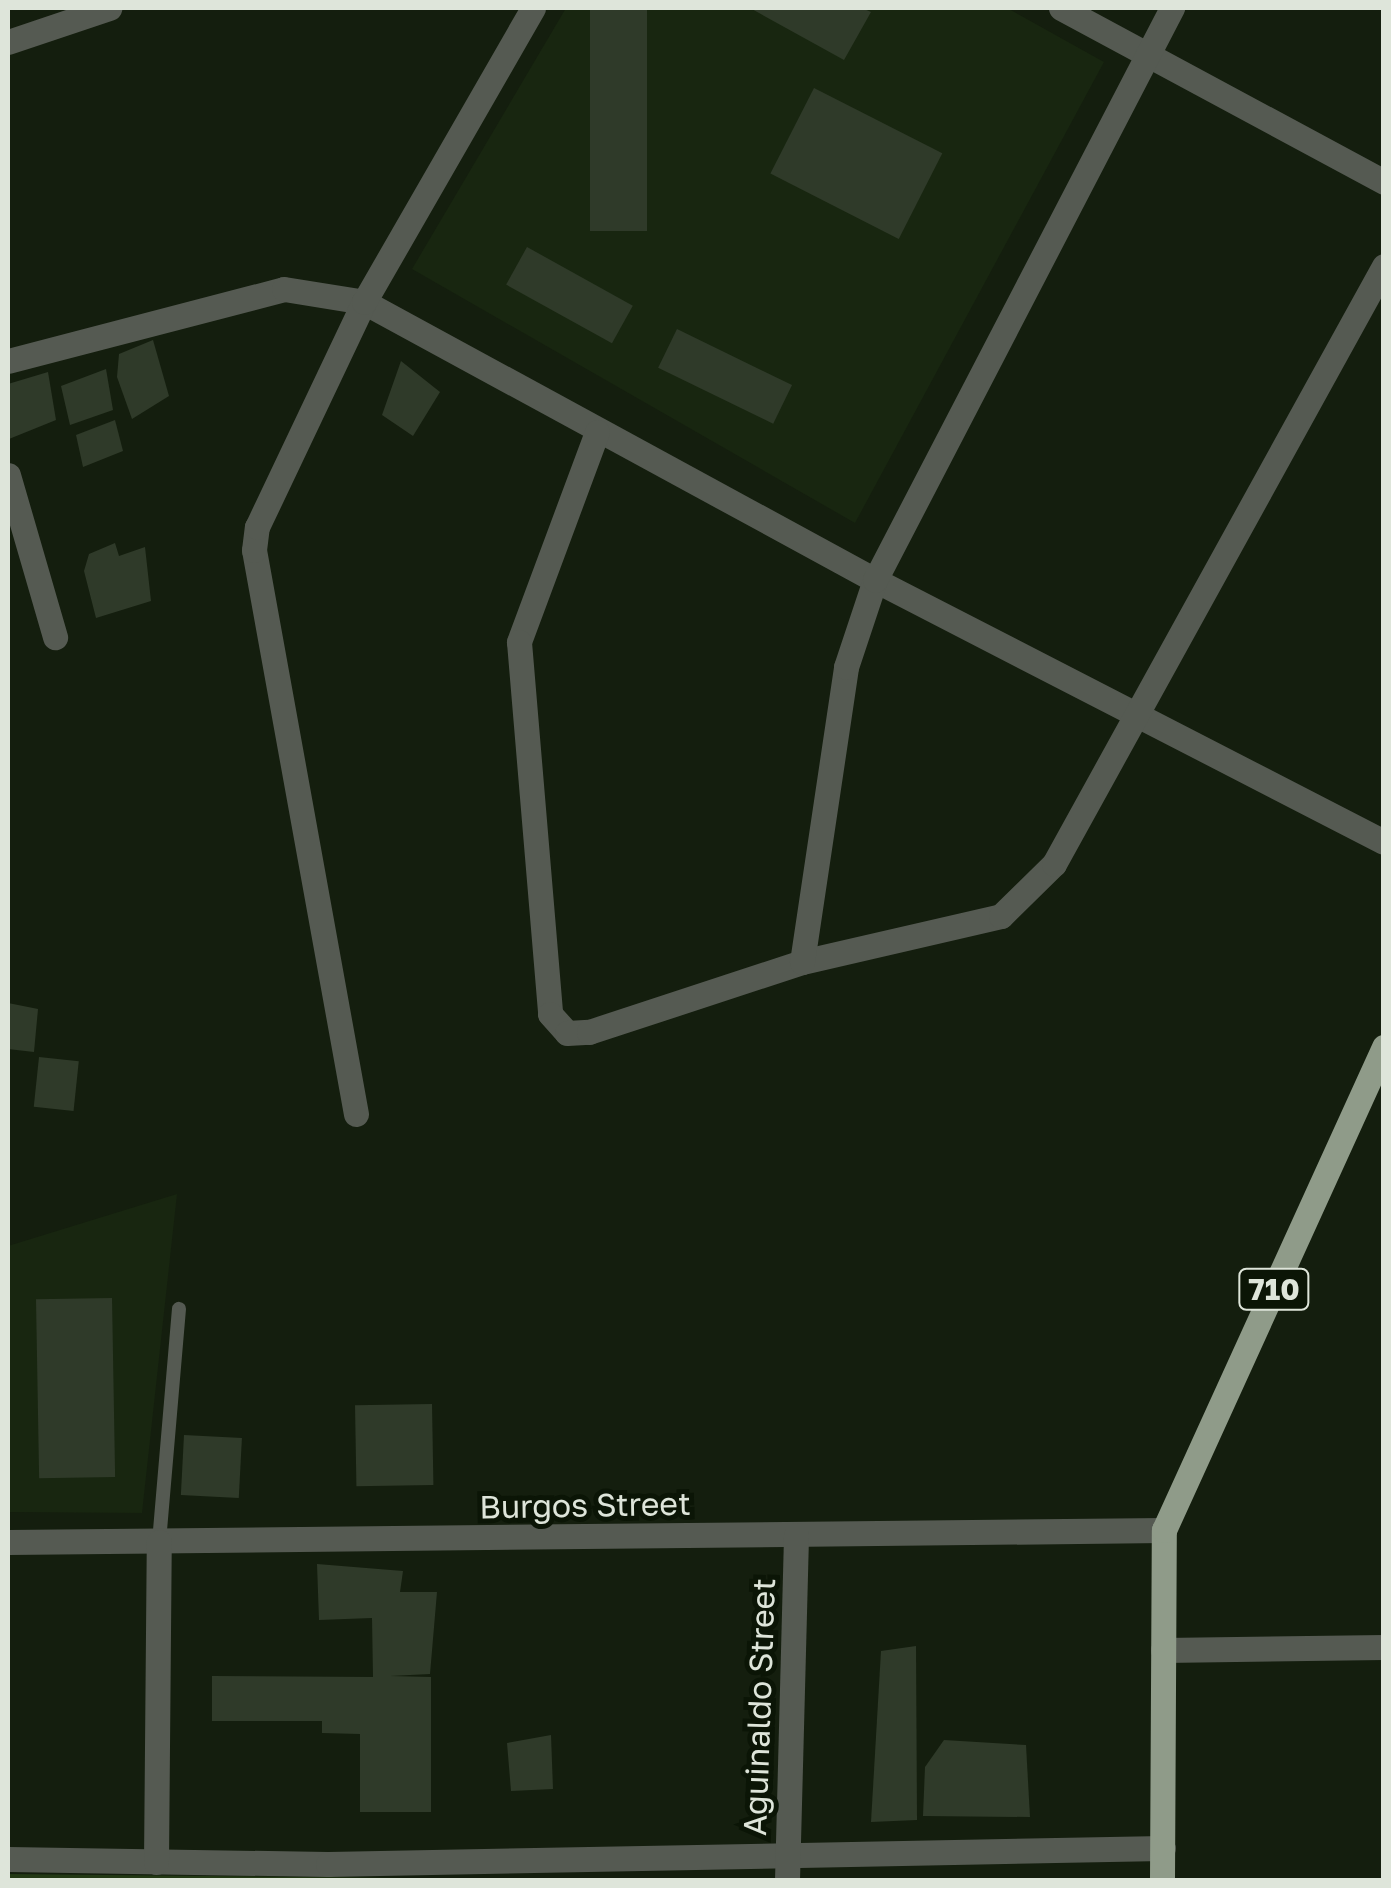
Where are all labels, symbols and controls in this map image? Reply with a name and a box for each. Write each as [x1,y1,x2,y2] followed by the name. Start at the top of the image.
[1236,1264,1312,1314] road number: 710
[479,1484,691,1526] street label: Burgos Street
[735,1577,783,1837] street label: Aguinaldo Street

